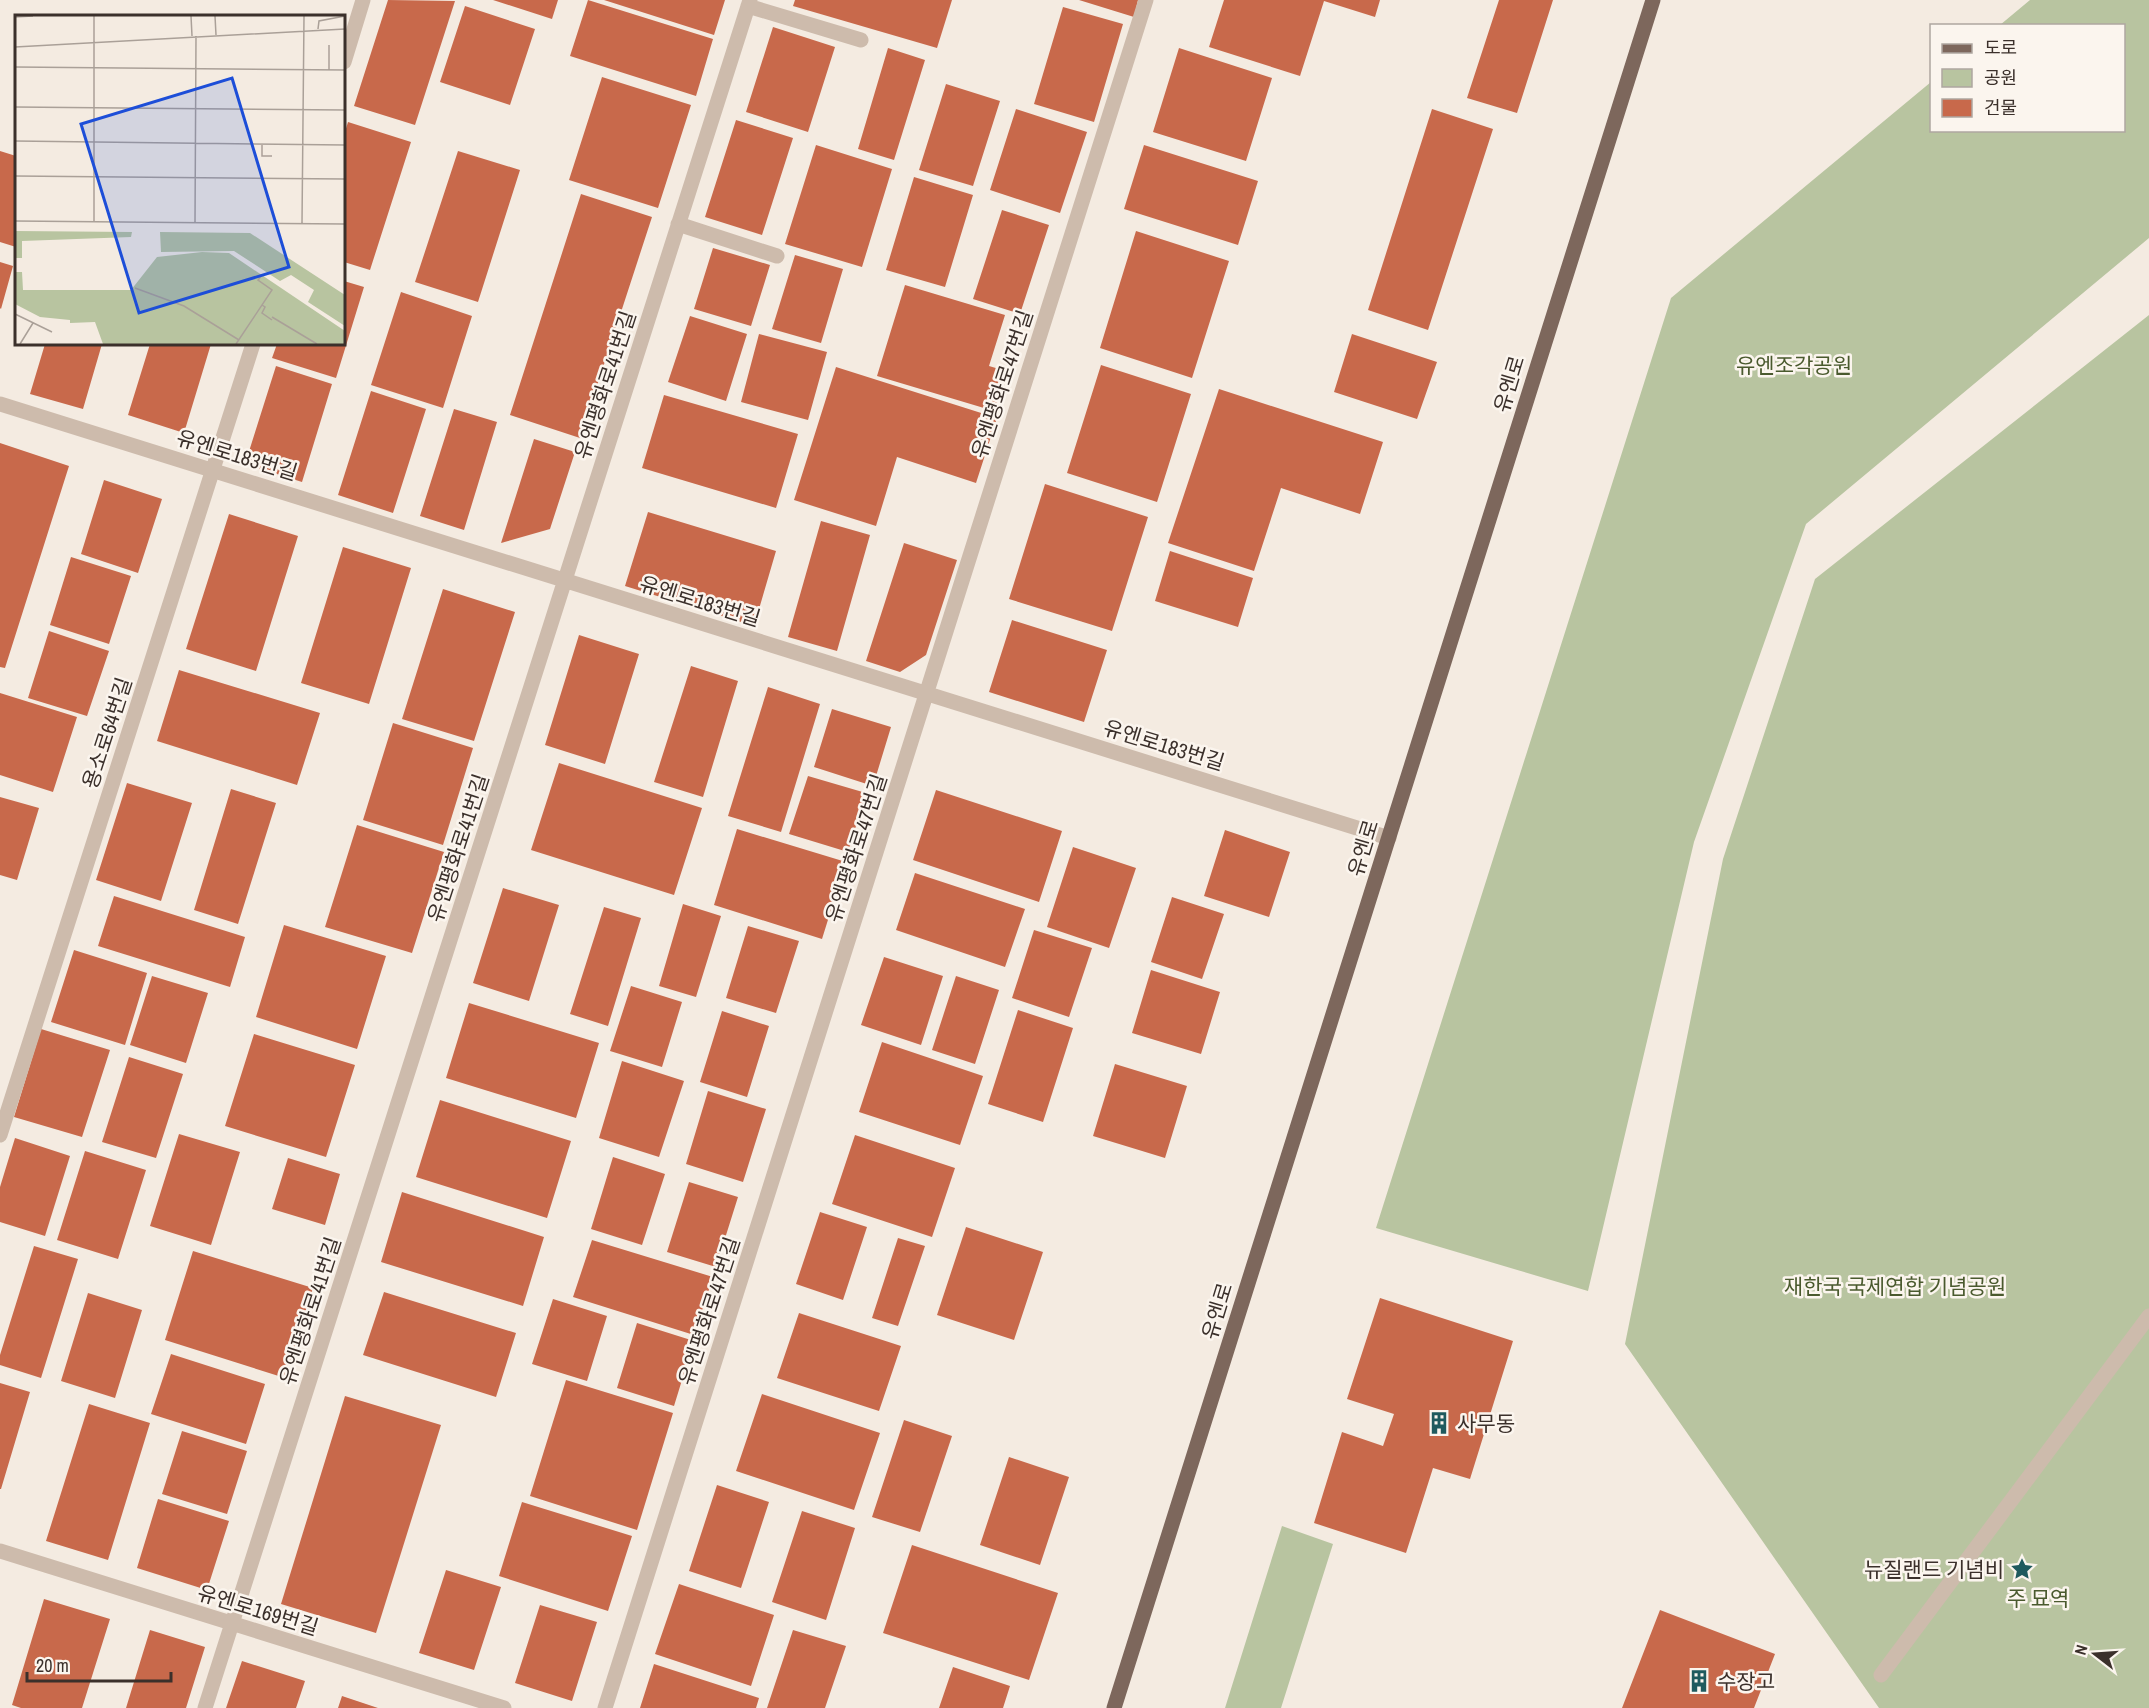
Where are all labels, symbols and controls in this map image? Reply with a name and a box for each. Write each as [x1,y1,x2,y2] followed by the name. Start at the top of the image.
[15,15,345,345] inset map
[1930,24,2125,132] legend
[1984,35,2017,60] text: 도로
[1984,65,2017,90] text: 공원
[1984,95,2017,120] text: 건물
[964,306,1040,462] street label: 유엔평화로47번길
[567,307,643,463] street label: 유엔평화로41번길
[1736,351,1852,380] park label: 유엔조각공원
[1487,352,1531,416] street label: 유엔로
[173,423,301,487] street label: 유엔로183번길
[636,569,764,633] street label: 유엔로183번길
[75,673,139,793] street label: 용소로64번길
[1100,713,1228,777] street label: 유엔로183번길
[420,770,496,926] street label: 유엔평화로41번길
[818,770,894,926] street label: 유엔평화로47번길
[1341,816,1385,880] street label: 유엔로
[272,1233,348,1389] street label: 유엔평화로41번길
[671,1233,747,1389] street label: 유엔평화로47번길
[1784,1272,2006,1301] park label: 재한국 국제연합 기념공원
[1195,1279,1239,1343] street label: 유엔로
[1457,1409,1515,1438] place label: 사무동
[1426,1410,1452,1436] building icon: 사무동
[1864,1555,2004,1584] place label: 뉴질랜드 기념비
[2009,1556,2035,1582] place icon: 뉴질랜드 기념비
[194,1578,322,1642] street label: 유엔로169번길
[2007,1584,2069,1613] park label: 주 묘역
[2065,1624,2125,1684] north arrow
[2069,1642,2093,1657] text: N
[27,1645,171,1683] scale bar
[36,1653,69,1678] text: 20 m
[1717,1667,1775,1696] place label: 수장고
[1686,1668,1712,1694] building icon: 수장고

